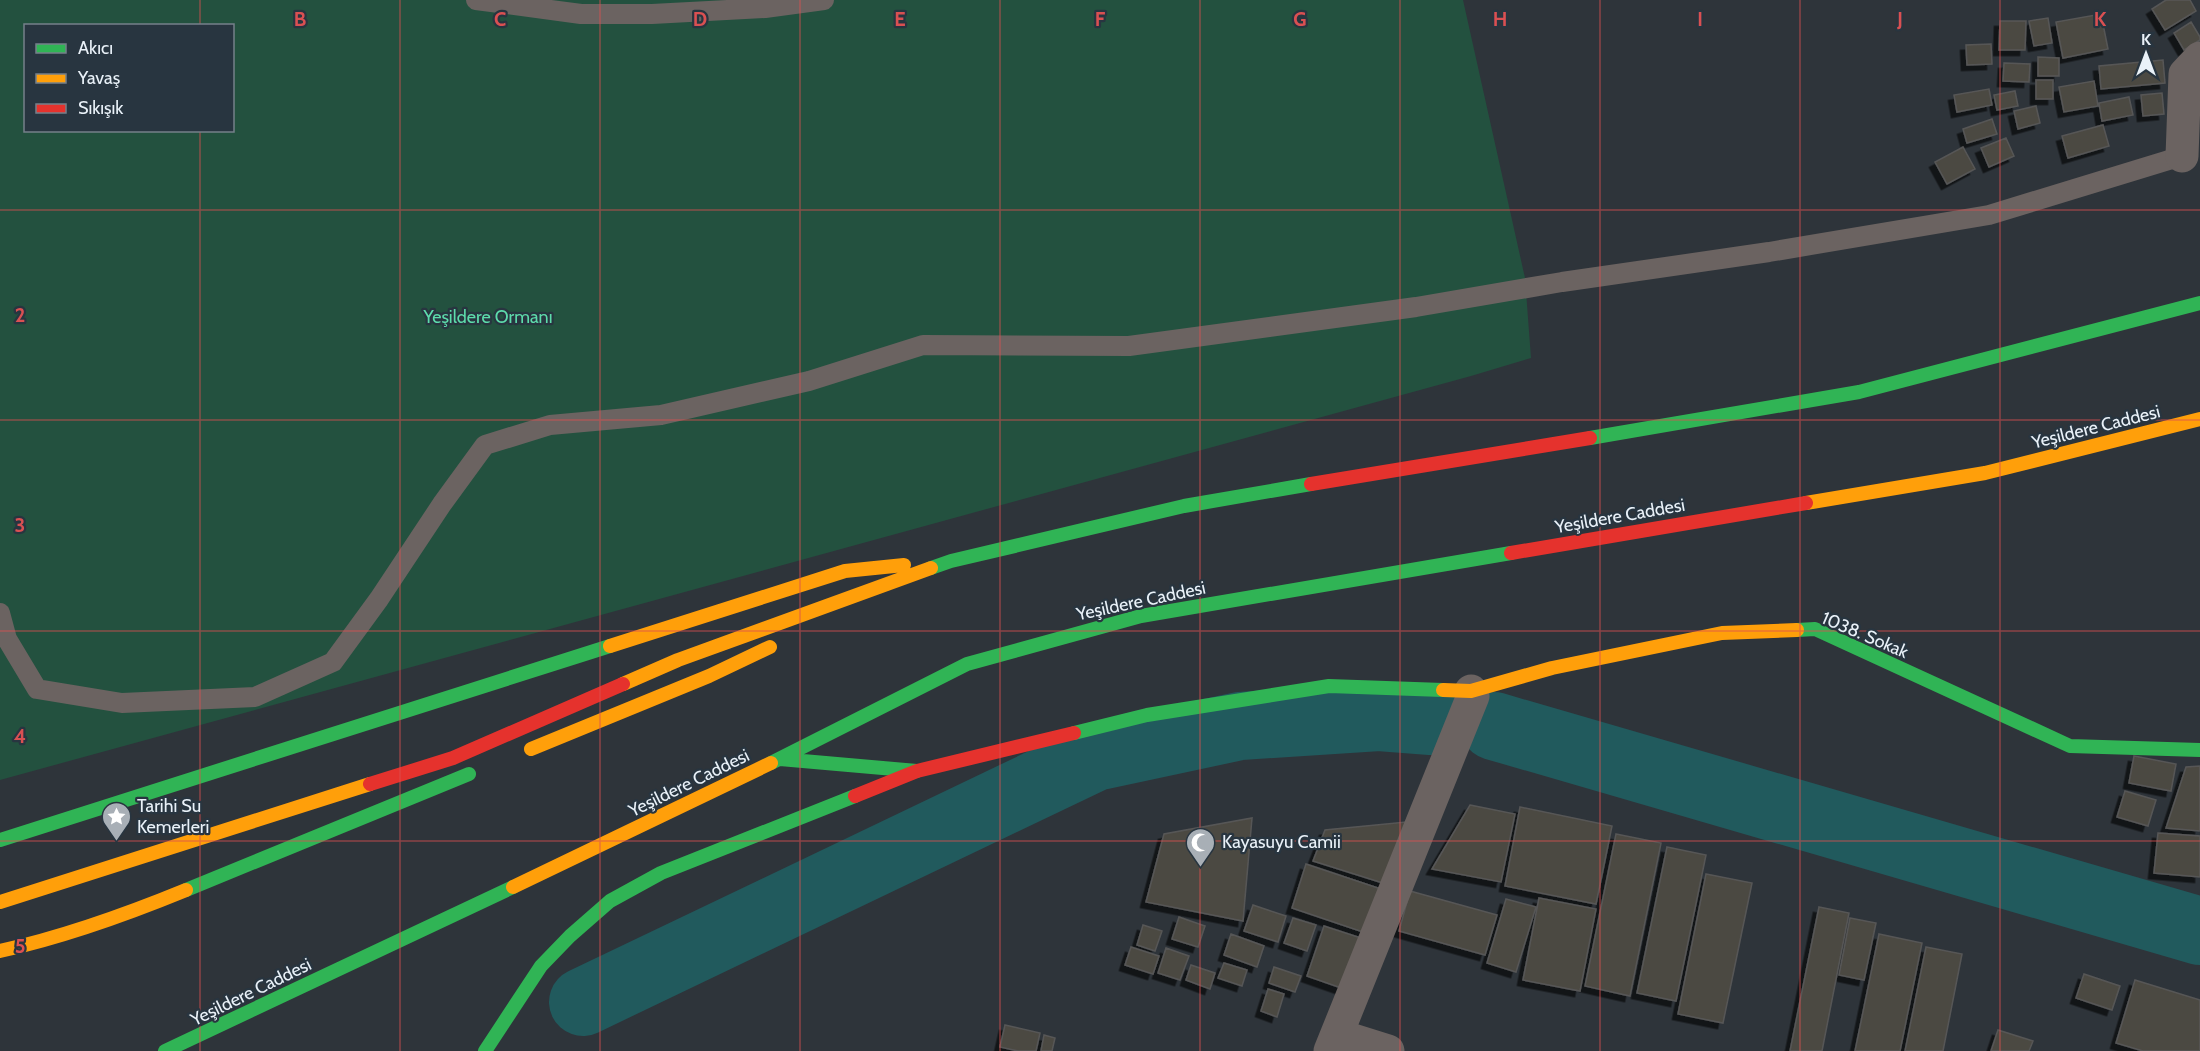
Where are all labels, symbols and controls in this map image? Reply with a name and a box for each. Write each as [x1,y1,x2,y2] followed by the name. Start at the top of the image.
[294,7,306,31] text: B
[494,7,506,31] text: C
[693,7,707,31] text: D
[894,7,906,31] text: E
[1095,7,1106,31] text: F
[1293,7,1307,31] text: G
[1493,7,1507,31] text: H
[1697,7,1703,31] text: I
[1896,7,1903,31] text: J
[2094,7,2107,31] text: K
[24,24,234,132] legend
[2116,24,2176,84] north arrow
[2141,30,2151,49] text: K
[78,37,113,59] text: Akıcı
[77,67,120,89] text: Yavaş
[78,97,124,119] text: Sıkışık
[15,303,25,327] text: 2
[423,306,552,328] park label: Yeşildere Ormanı
[2029,400,2162,454] street label: Yeşildere Caddesi
[1552,494,1687,538] street label: Yeşildere Caddesi
[15,513,25,537] text: 3
[1073,577,1208,626] street label: Yeşildere Caddesi
[1818,607,1912,663] street label: 1038. Sokak
[14,724,26,748] text: 4
[624,744,753,822] street label: Yeşildere Caddesi
[137,795,209,838] place label: Tarihi Su Kemerleri
[100,800,132,842] place icon: Tarihi Su Kemerleri
[1185,826,1217,868] mosque icon: Kayasuyu Camii
[1222,831,1341,853] place label: Kayasuyu Camii
[15,934,25,958] text: 5
[186,953,315,1031] street label: Yeşildere Caddesi

